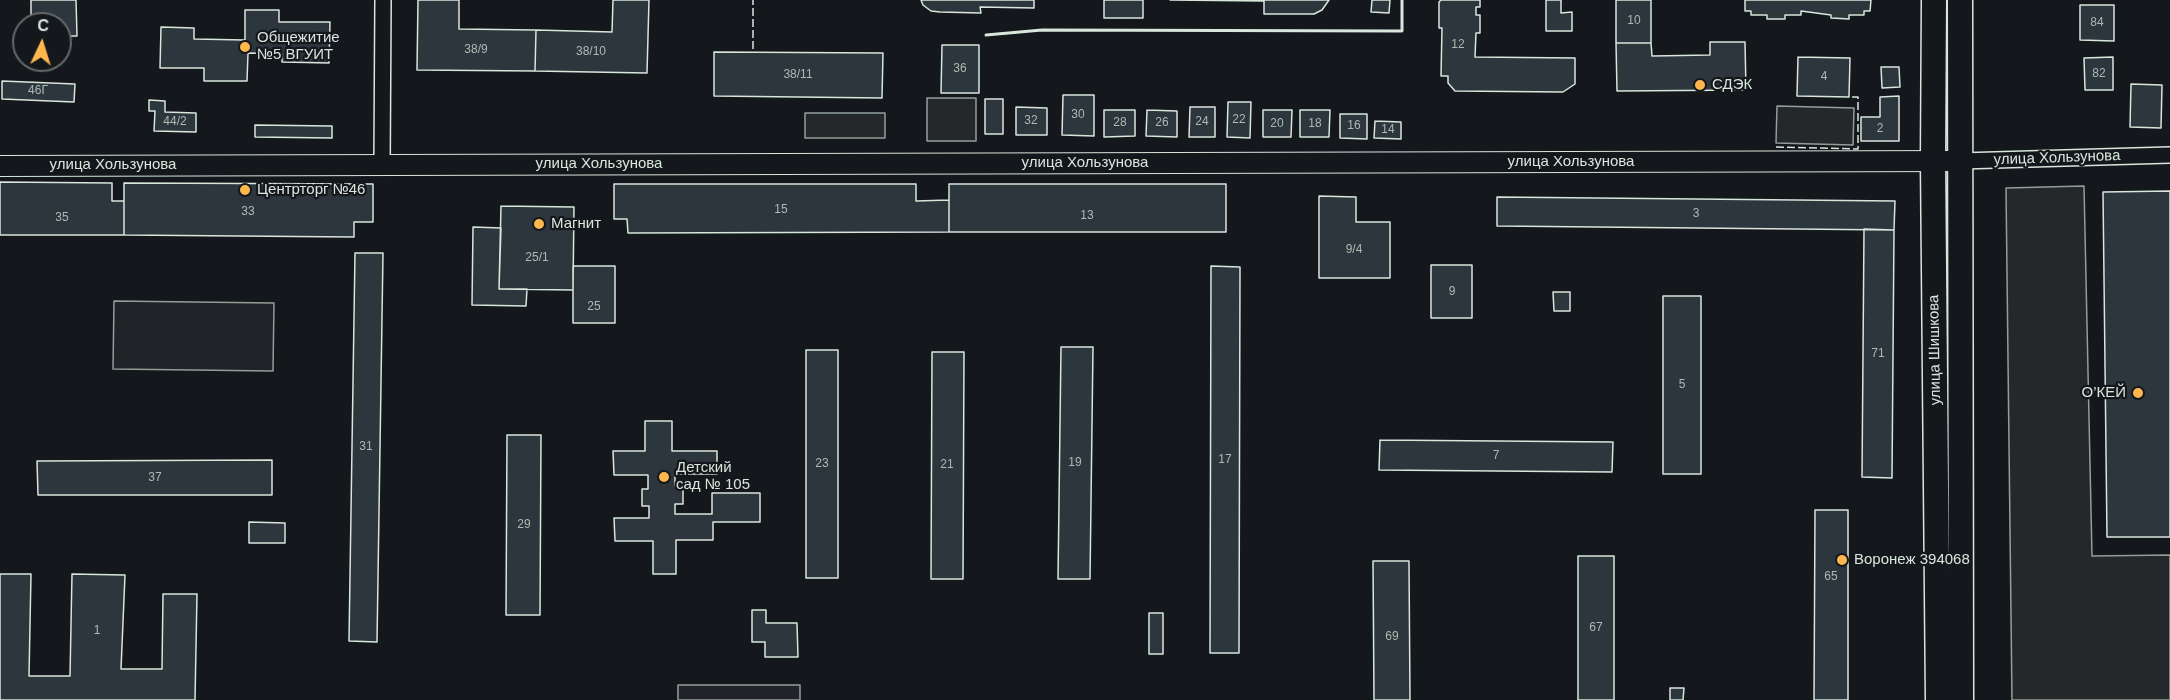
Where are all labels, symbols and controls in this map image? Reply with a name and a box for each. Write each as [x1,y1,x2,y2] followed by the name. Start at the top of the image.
[12,12,72,72] north arrow
[1627,14,1641,28] house number: 10
[2090,16,2104,30] house number: 84
[37,17,50,34] text: С
[257,29,340,64] place label: Общежитие №5 ВГУИТ
[1451,38,1465,52] house number: 12
[238,40,252,54] marker: Общежитие №5 ВГУИТ
[464,43,488,57] house number: 38/9
[576,45,606,59] house number: 38/10
[953,62,967,76] house number: 36
[2092,67,2106,81] house number: 82
[783,68,813,82] house number: 38/11
[1821,70,1827,84] house number: 4
[1712,76,1752,94] place label: СДЭК
[1693,78,1707,92] marker: СДЭК
[28,84,48,98] house number: 46Г
[1071,108,1085,122] house number: 30
[1232,113,1246,127] house number: 22
[1024,114,1038,128] house number: 32
[163,115,187,129] house number: 44/2
[1195,115,1209,129] house number: 24
[1113,116,1127,130] house number: 28
[1155,116,1169,130] house number: 26
[1270,117,1284,131] house number: 20
[1308,117,1322,131] house number: 18
[1347,119,1361,133] house number: 16
[1877,122,1883,136] house number: 2
[1381,123,1395,137] house number: 14
[1993,147,2121,169] street label: улица Хользунова
[1508,153,1634,171] street label: улица Хользунова
[1022,154,1148,172] street label: улица Хользунова
[536,155,662,173] street label: улица Хользунова
[50,156,176,174] street label: улица Хользунова
[257,181,365,199] place label: Центрторг №46
[238,183,252,197] marker: Центрторг №46
[774,203,788,217] house number: 15
[241,205,255,219] house number: 33
[1693,207,1699,221] house number: 3
[1080,209,1094,223] house number: 13
[55,211,69,225] house number: 35
[551,215,601,233] place label: Магнит
[532,217,546,231] marker: Магнит
[1346,243,1362,257] house number: 9/4
[525,251,549,265] house number: 25/1
[1449,285,1455,299] house number: 9
[1925,294,1945,406] street label: улица Шишкова
[587,300,601,314] house number: 25
[1871,347,1885,361] house number: 71
[1679,378,1685,392] house number: 5
[2081,384,2126,402] place label: О’КЕЙ
[2131,386,2145,400] marker: О’КЕЙ
[359,440,373,454] house number: 31
[1493,449,1499,463] house number: 7
[1218,453,1232,467] house number: 17
[1068,456,1082,470] house number: 19
[815,457,829,471] house number: 23
[940,458,954,472] house number: 21
[676,459,750,494] place label: Детский сад № 105
[657,470,671,484] marker: Детский сад № 105
[148,471,162,485] house number: 37
[517,518,531,532] house number: 29
[1854,551,1970,569] place label: Воронеж 394068
[1835,553,1849,567] marker: Воронеж 394068
[1824,570,1838,584] house number: 65
[1589,621,1603,635] house number: 67
[94,624,100,638] house number: 1
[1385,630,1399,644] house number: 69

